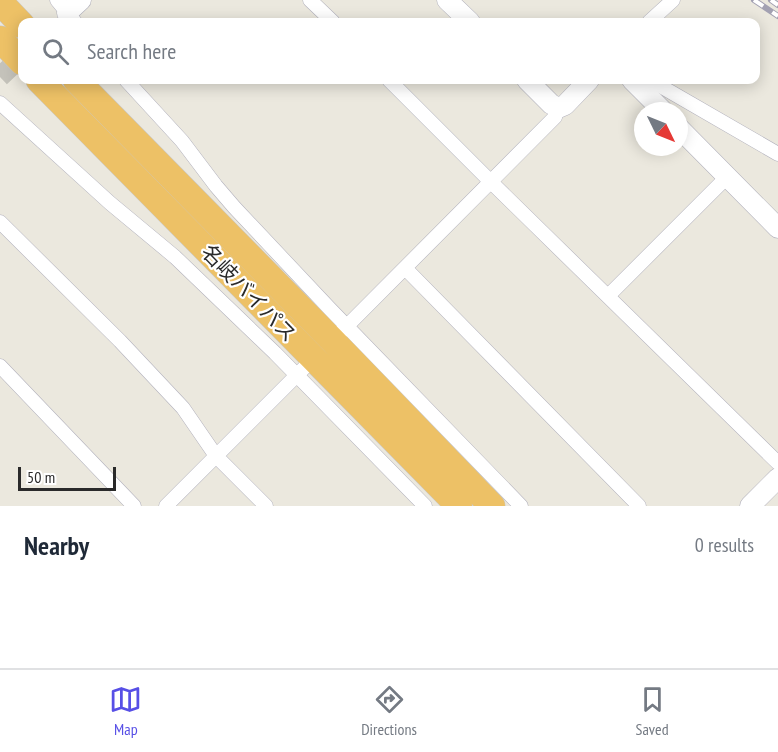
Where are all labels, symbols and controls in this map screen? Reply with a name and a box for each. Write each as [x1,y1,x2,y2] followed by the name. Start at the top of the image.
[18,18,760,84] search box
[39,35,72,68] icon: search
[87,37,176,65] text: Search here
[634,102,688,156] north arrow
[196,238,302,348] street label: 名岐バイパス
[18,464,116,492] scale bar
[27,467,55,487] text: 50 m
[24,529,89,562] text: Nearby
[695,532,754,558] text: 0 results
[109,683,142,739] tab: Map
[361,683,417,739] tab: Directions
[636,683,669,739] tab: Saved

